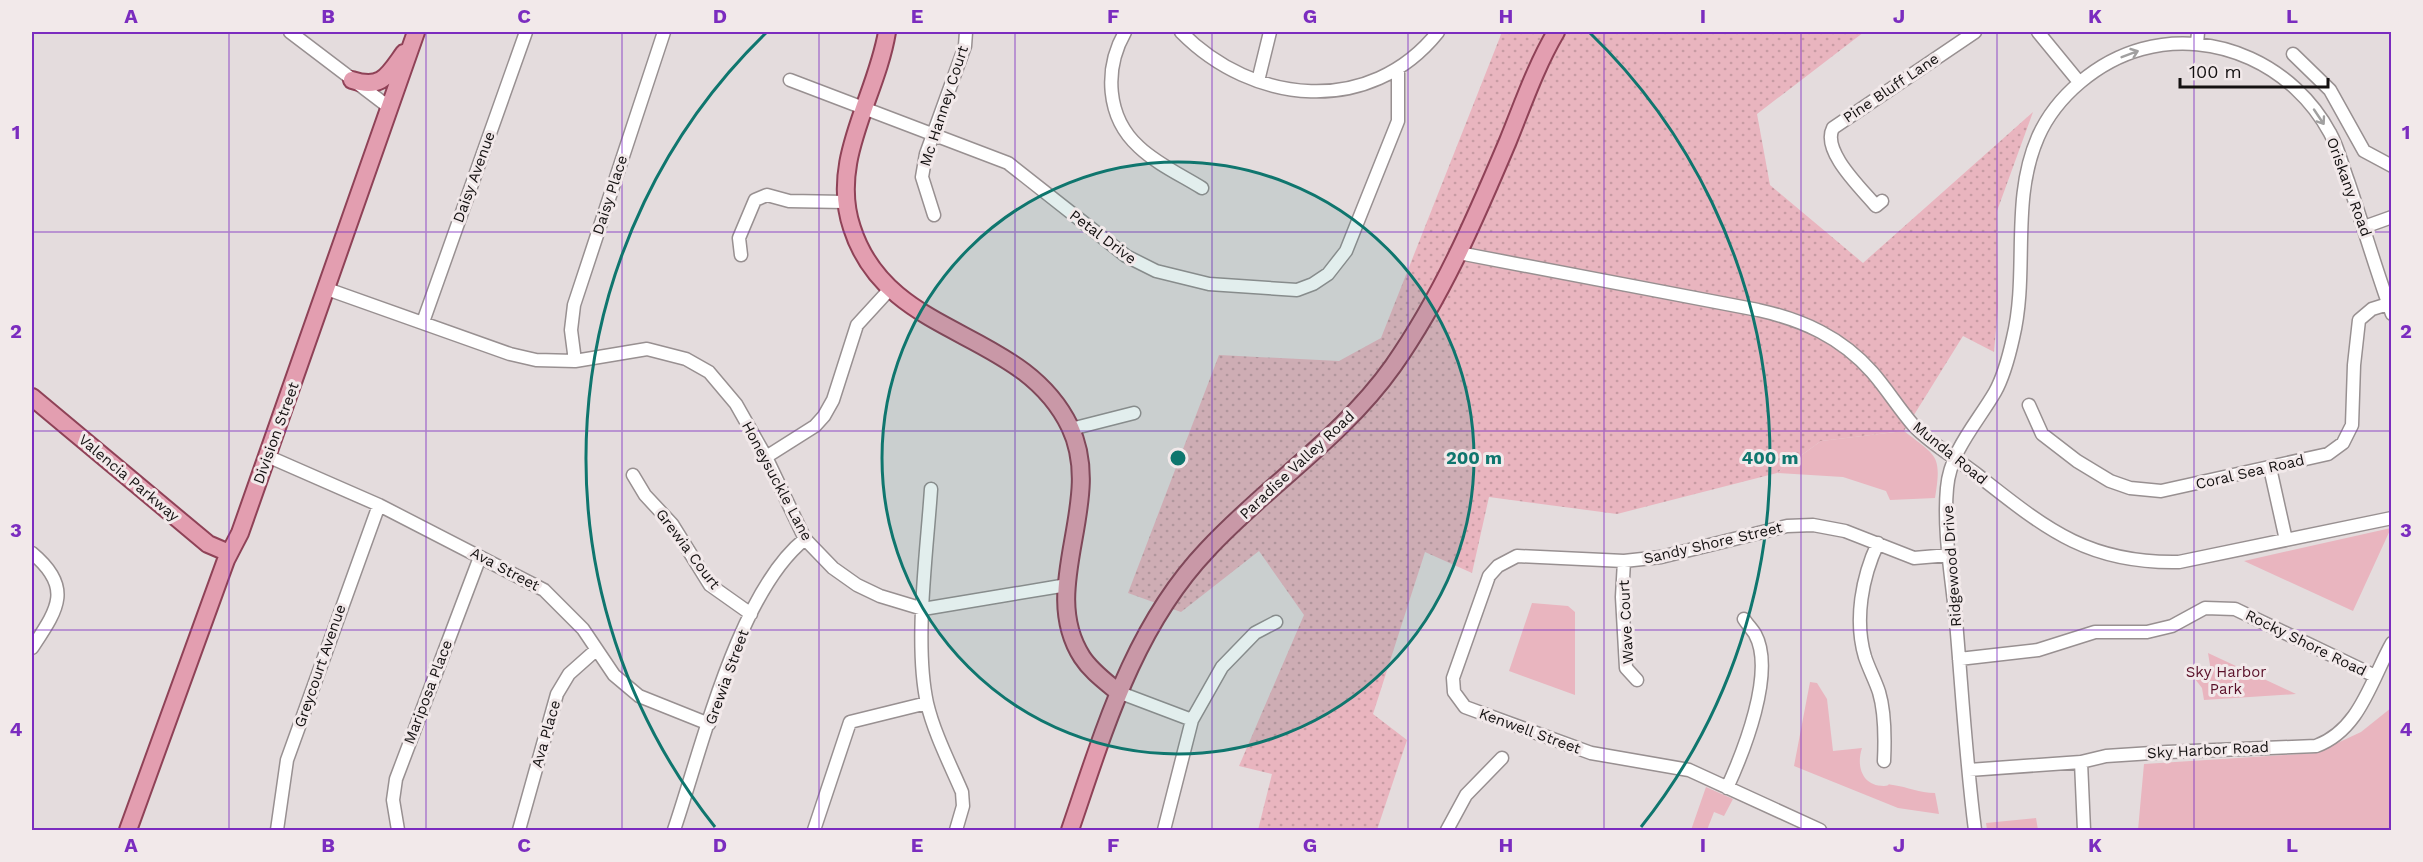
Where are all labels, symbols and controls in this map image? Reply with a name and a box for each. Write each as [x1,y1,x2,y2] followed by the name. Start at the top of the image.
[124,4,138,28] text: A
[321,4,335,28] text: B
[517,4,531,28] text: C
[713,4,727,28] text: D
[911,4,923,28] text: E
[1107,4,1119,28] text: F
[1303,4,1317,28] text: G
[1499,4,1513,28] text: H
[1700,4,1706,28] text: I
[1893,4,1905,28] text: J
[2088,4,2102,28] text: K
[2286,4,2298,28] text: L
[916,43,972,168] street label: Mc Hanney Court
[2120,48,2139,59] one-way arrow
[1840,49,1942,127] street label: Pine Bluff Lane
[2180,51,2328,89] scale bar
[2189,61,2242,82] text: 100 m
[2313,108,2325,125] one-way arrow
[12,120,20,144] text: 1
[2402,120,2410,144] text: 1
[449,129,499,225] street label: Daisy Avenue
[2323,135,2375,239] street label: Oriskany Road
[589,153,631,237] street label: Daisy Place
[1066,206,1140,268] street label: Petal Drive
[10,319,22,343] text: 2
[2400,319,2412,343] text: 2
[249,379,303,486] street label: Division Street
[1236,407,1358,523] street label: Paradise Valley Road
[738,418,816,544] street label: Honeysuckle Lane
[1909,418,1991,488] street label: Munda Road
[75,431,183,526] street label: Valencia Parkway
[1446,447,1502,468] text: 200 m
[1742,447,1798,468] text: 400 m
[1168,448,1188,468] centre of rings
[2194,451,2306,493] street label: Coral Sea Road
[652,505,724,593] street label: Grewia Court
[1939,505,1965,627] street label: Ridgewood Drive
[10,518,22,542] text: 3
[1642,518,1785,568] street label: Sandy Shore Street
[2400,518,2412,542] text: 3
[467,543,543,595] street label: Ava Street
[1615,579,1637,664] street label: Wave Court
[290,602,350,730] street label: Greycourt Avenue
[2243,606,2369,680] street label: Rocky Shore Road
[701,626,753,727] street label: Grewia Street
[400,637,456,747] street label: Mariposa Place
[2186,663,2266,698] park label: Sky Harbor Park
[528,698,564,770] street label: Ava Place
[1477,704,1584,758] street label: Kenwell Street
[10,717,23,741] text: 4
[2400,717,2413,741] text: 4
[2147,738,2269,762] street label: Sky Harbor Road
[124,833,138,857] text: A
[321,833,335,857] text: B
[517,833,531,857] text: C
[713,833,727,857] text: D
[911,833,923,857] text: E
[1107,833,1119,857] text: F
[1303,833,1317,857] text: G
[1499,833,1513,857] text: H
[1700,833,1706,857] text: I
[1893,833,1905,857] text: J
[2088,833,2102,857] text: K
[2286,833,2298,857] text: L

